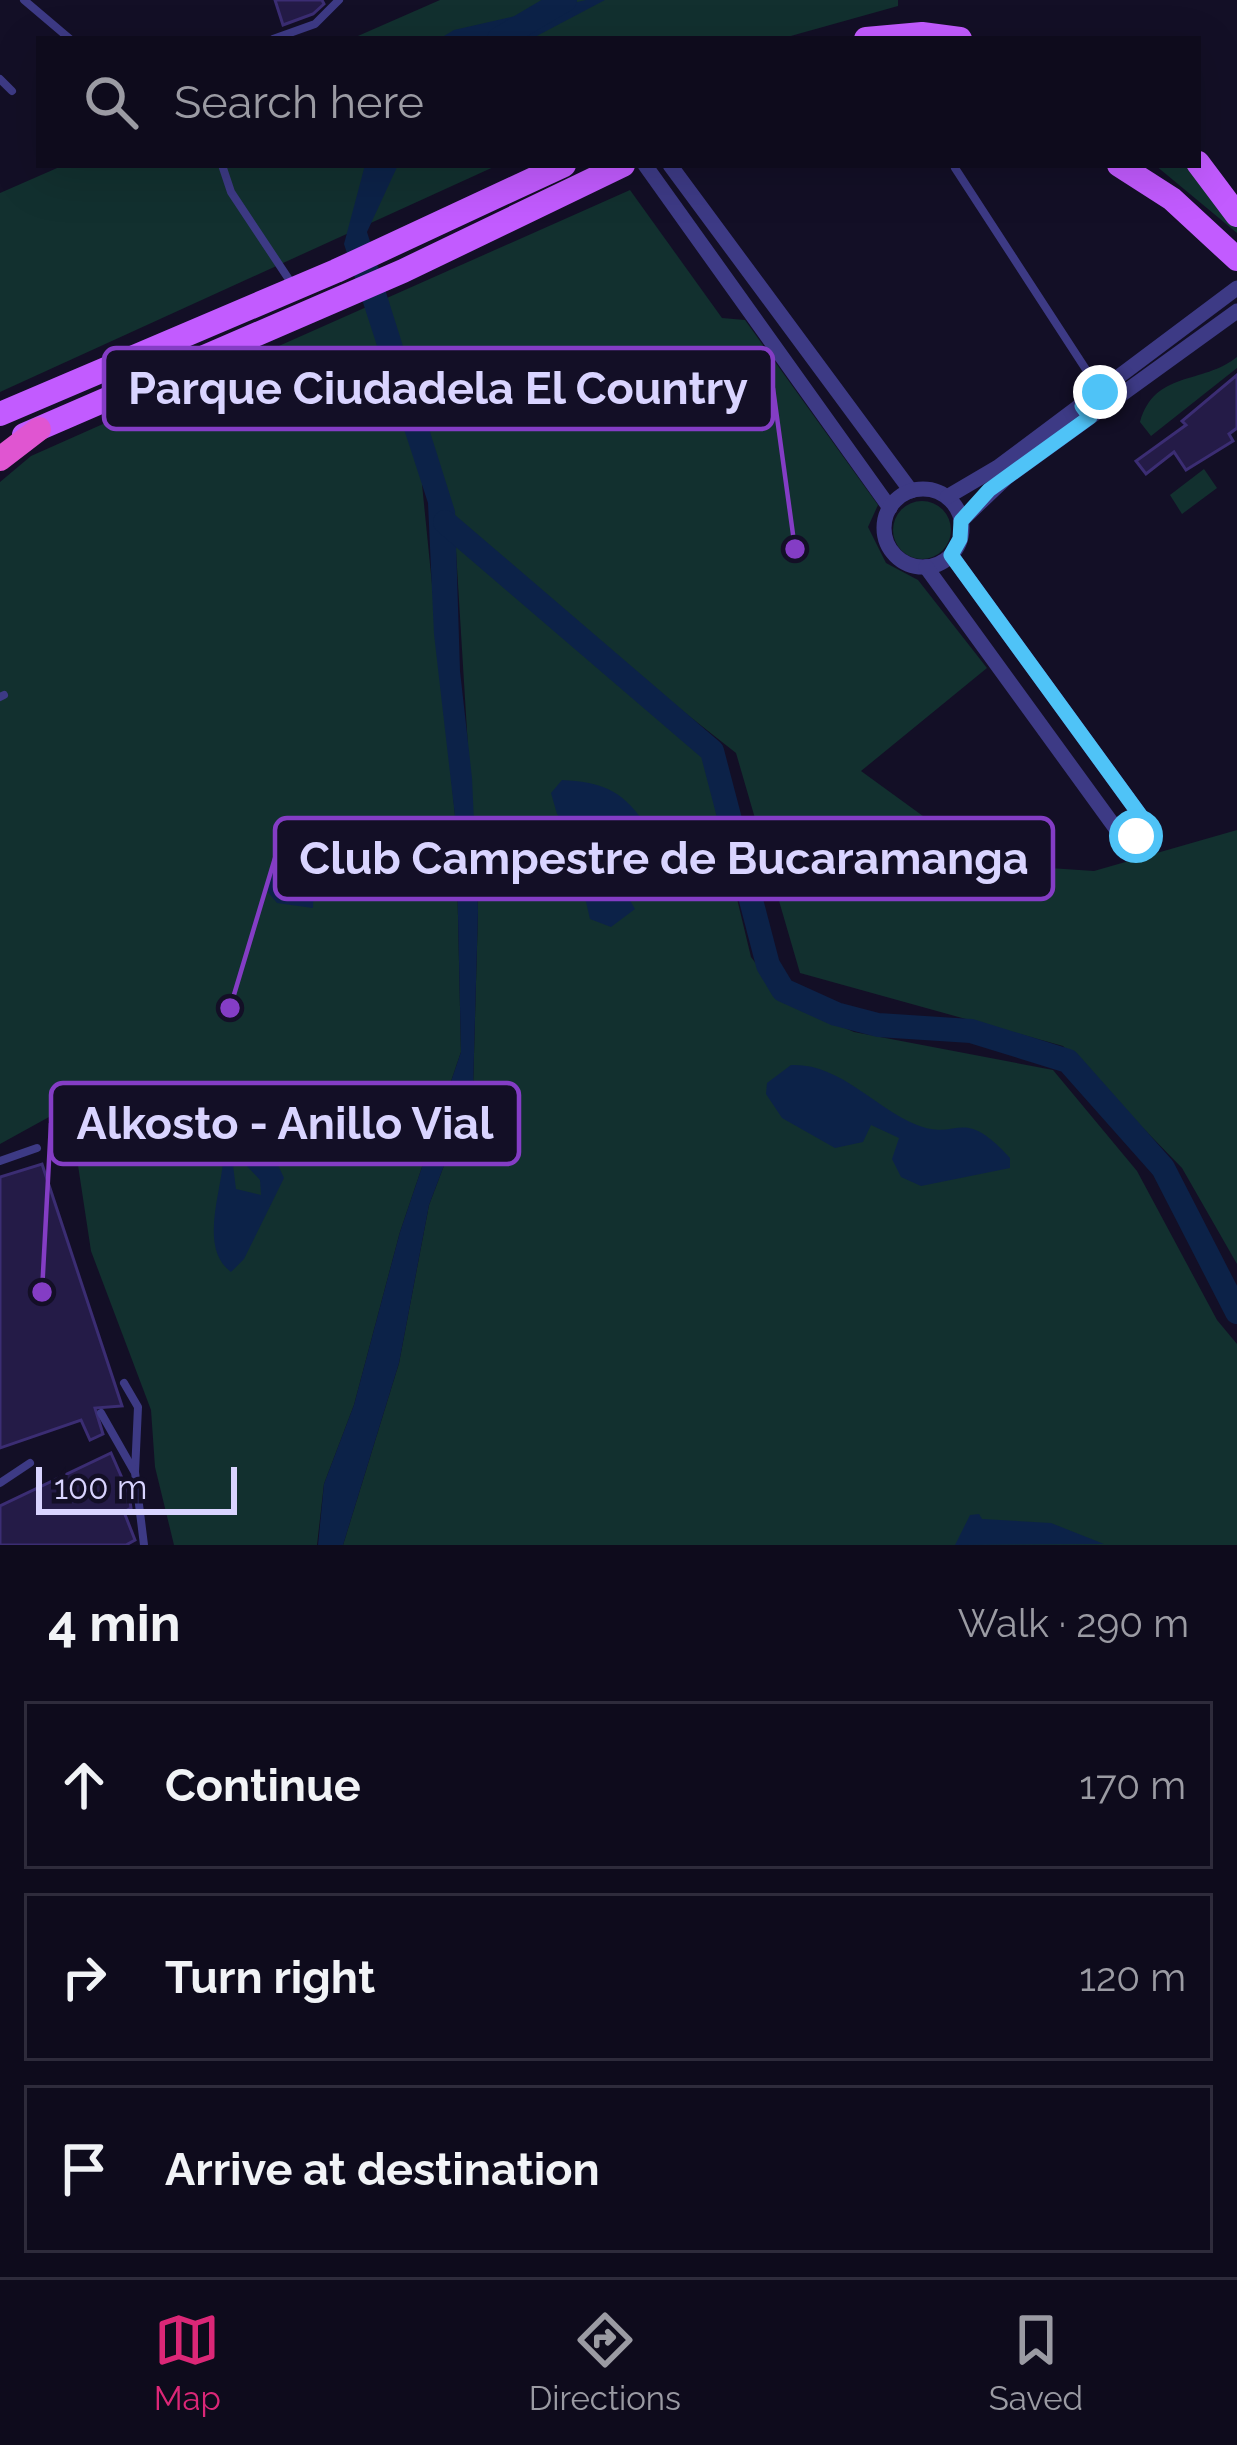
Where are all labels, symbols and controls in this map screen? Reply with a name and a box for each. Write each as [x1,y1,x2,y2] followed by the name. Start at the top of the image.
[36,36,1201,168] search box
[78,69,144,135] icon: search
[174,76,424,129] text: Search here
[104,348,773,429] callout: Parque Ciudadela El Country
[128,362,748,415] text: Parque Ciudadela El Country
[1073,365,1127,419] route end
[1109,809,1163,863] route start
[275,818,1053,899] callout: Club Campestre de Bucaramanga
[299,832,1029,885] text: Club Campestre de Bucaramanga
[51,1083,519,1164] callout: Alkosto - Anillo Vial
[77,1097,494,1150] text: Alkosto - Anillo Vial
[36,1461,237,1514] scale bar
[54,1468,147,1507] text: 100 m
[48,1593,181,1653] text: 4 min
[958,1600,1189,1646] text: Walk · 290 m
[51,1752,117,1818] icon: ahead
[165,1759,361,1812] text: Continue
[1079,1762,1186,1808] text: 170 m
[51,1944,117,2010] icon: right
[165,1951,375,2004] text: Turn right
[1079,1954,1186,2000] text: 120 m
[51,2136,117,2202] icon: arrive
[165,2143,600,2196] text: Arrive at destination
[154,2307,221,2418] tab: Map
[529,2307,681,2418] tab: Directions
[989,2307,1083,2418] tab: Saved

